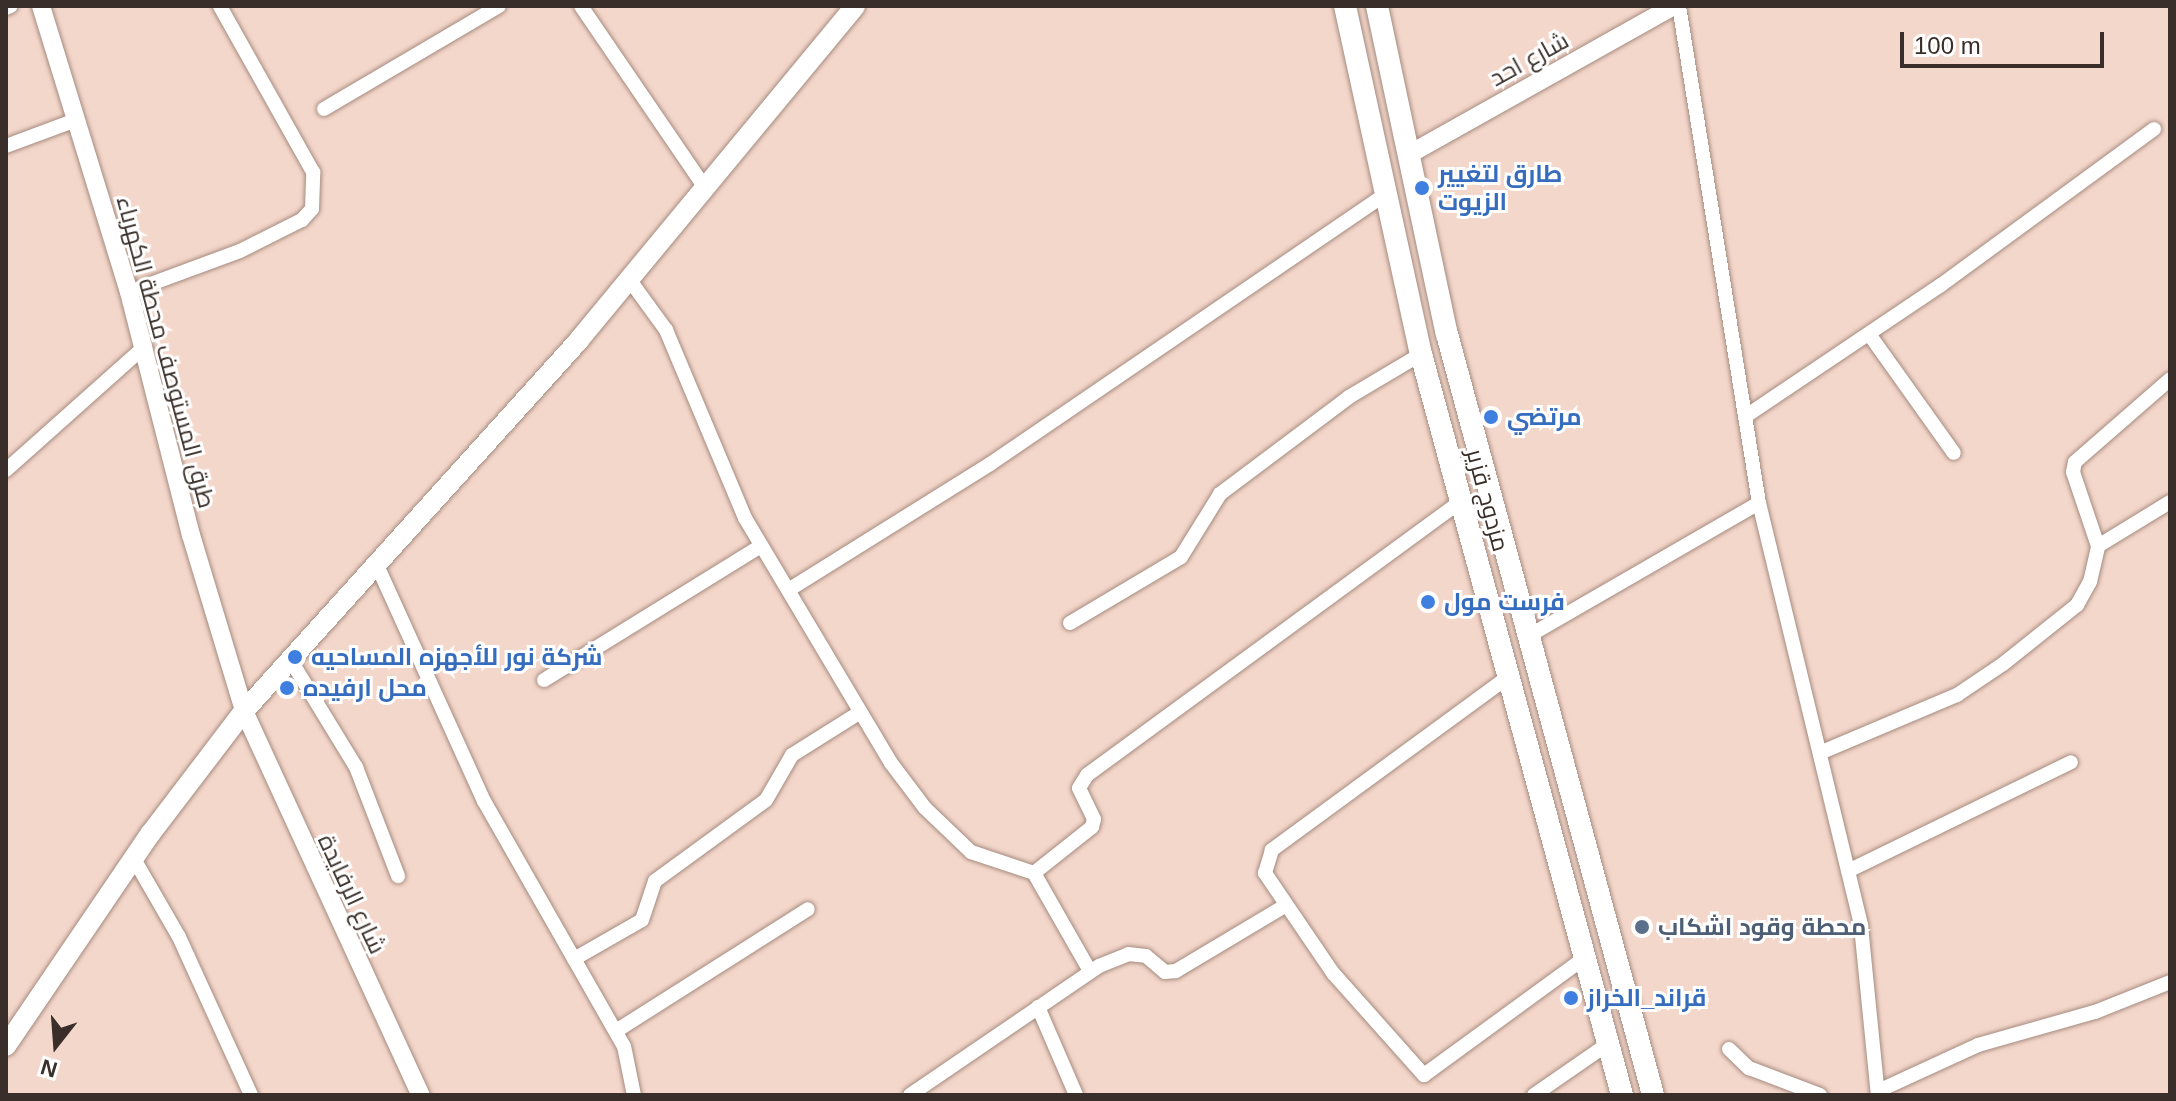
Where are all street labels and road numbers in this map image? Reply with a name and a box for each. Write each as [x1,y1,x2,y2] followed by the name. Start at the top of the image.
[1485,26,1573,92] street label: شارع احد
[110,193,222,511] street label: طرق المستوصف محطة الكهرباء
[1460,445,1516,555] street label: مزدوج قزير
[312,830,392,958] street label: شارع الرفايدة

